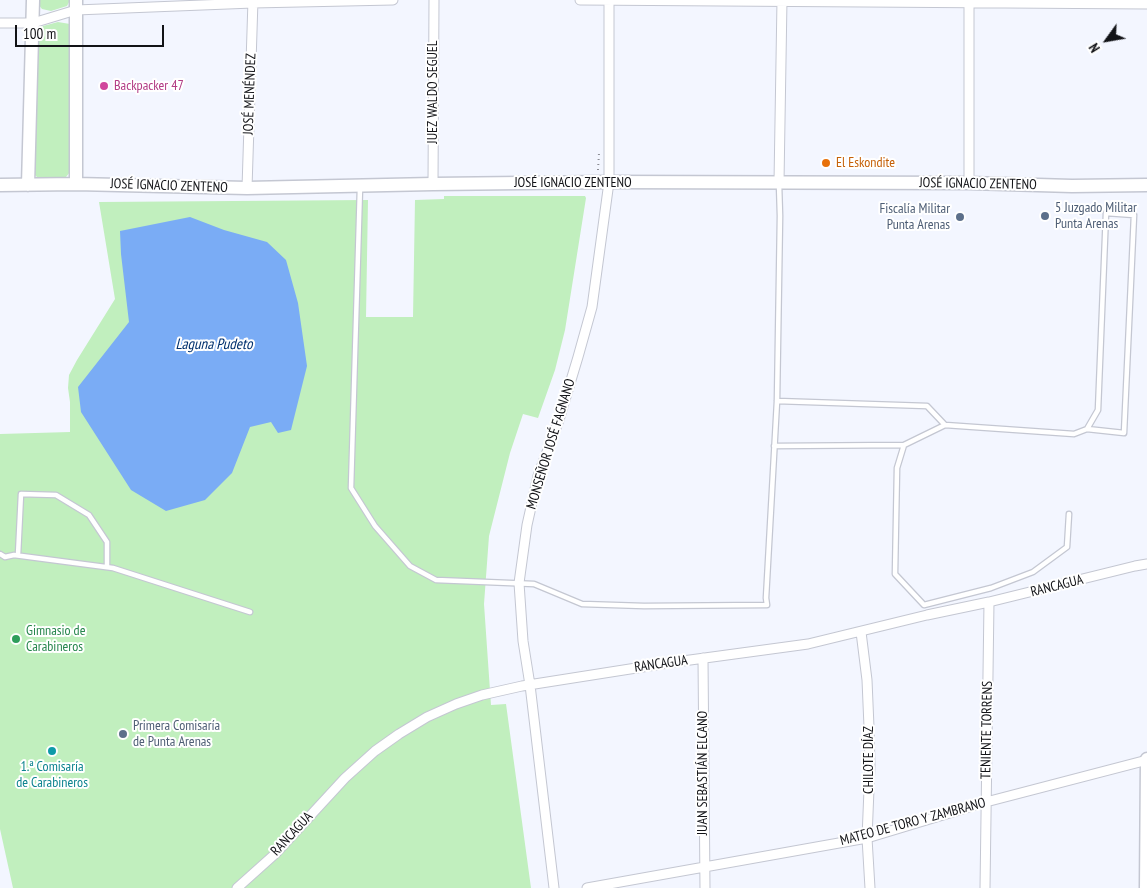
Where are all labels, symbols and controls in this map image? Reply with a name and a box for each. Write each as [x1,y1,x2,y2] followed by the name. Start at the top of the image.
[18,15,166,47] scale bar
[1082,15,1132,65] north arrow
[23,24,56,43] text: 100 m
[425,40,441,144] street label: JUEZ WALDO SEGUEL
[1085,40,1104,56] text: N
[240,53,260,135] street label: JOSÉ MENÉNDEZ
[114,78,184,94] place label: Backpacker 47
[98,80,110,92] marker: Backpacker 47
[836,155,895,171] place label: El Eskondite
[820,157,832,169] marker: El Eskondite
[514,175,632,191] street label: JOSÉ IGNACIO ZENTENO
[919,175,1037,193] street label: JOSÉ IGNACIO ZENTENO
[110,176,228,196] street label: JOSÉ IGNACIO ZENTENO
[1055,200,1137,232] place label: 5 Juzgado Militar Punta Arenas
[879,201,950,233] place label: Fiscalía Militar Punta Arenas
[1039,210,1051,222] marker: 5 Juzgado Militar Punta Arenas
[954,211,966,223] marker: Fiscalía Militar Punta Arenas
[176,336,252,354] water label: Laguna Pudeto
[523,377,579,511] street label: MONSEÑOR JOSÉ FAGNANO
[1029,571,1085,601] street label: RANCAGUA
[26,623,85,656] place label: Gimnasio de Carabineros
[10,633,22,645] marker: Gimnasio de Carabineros
[633,652,689,676] street label: RANCAGUA
[978,681,996,779] street label: TENIENTE TORRENS
[695,711,711,835] street label: JUAN SEBASTIÁN ELCANO
[133,718,220,750] place label: Primera Comisaría de Punta Arenas
[861,726,877,794] street label: CHILOTE DÍAZ
[117,728,129,740] marker: Primera Comisaría de Punta Arenas
[46,745,58,757] marker: 1.ª Comisaría de Carabineros
[16,759,88,792] place label: 1.ª Comisaría de Carabineros
[838,794,988,850] street label: MATEO DE TORO Y ZAMBRANO
[268,809,316,859] street label: RANCAGUA

